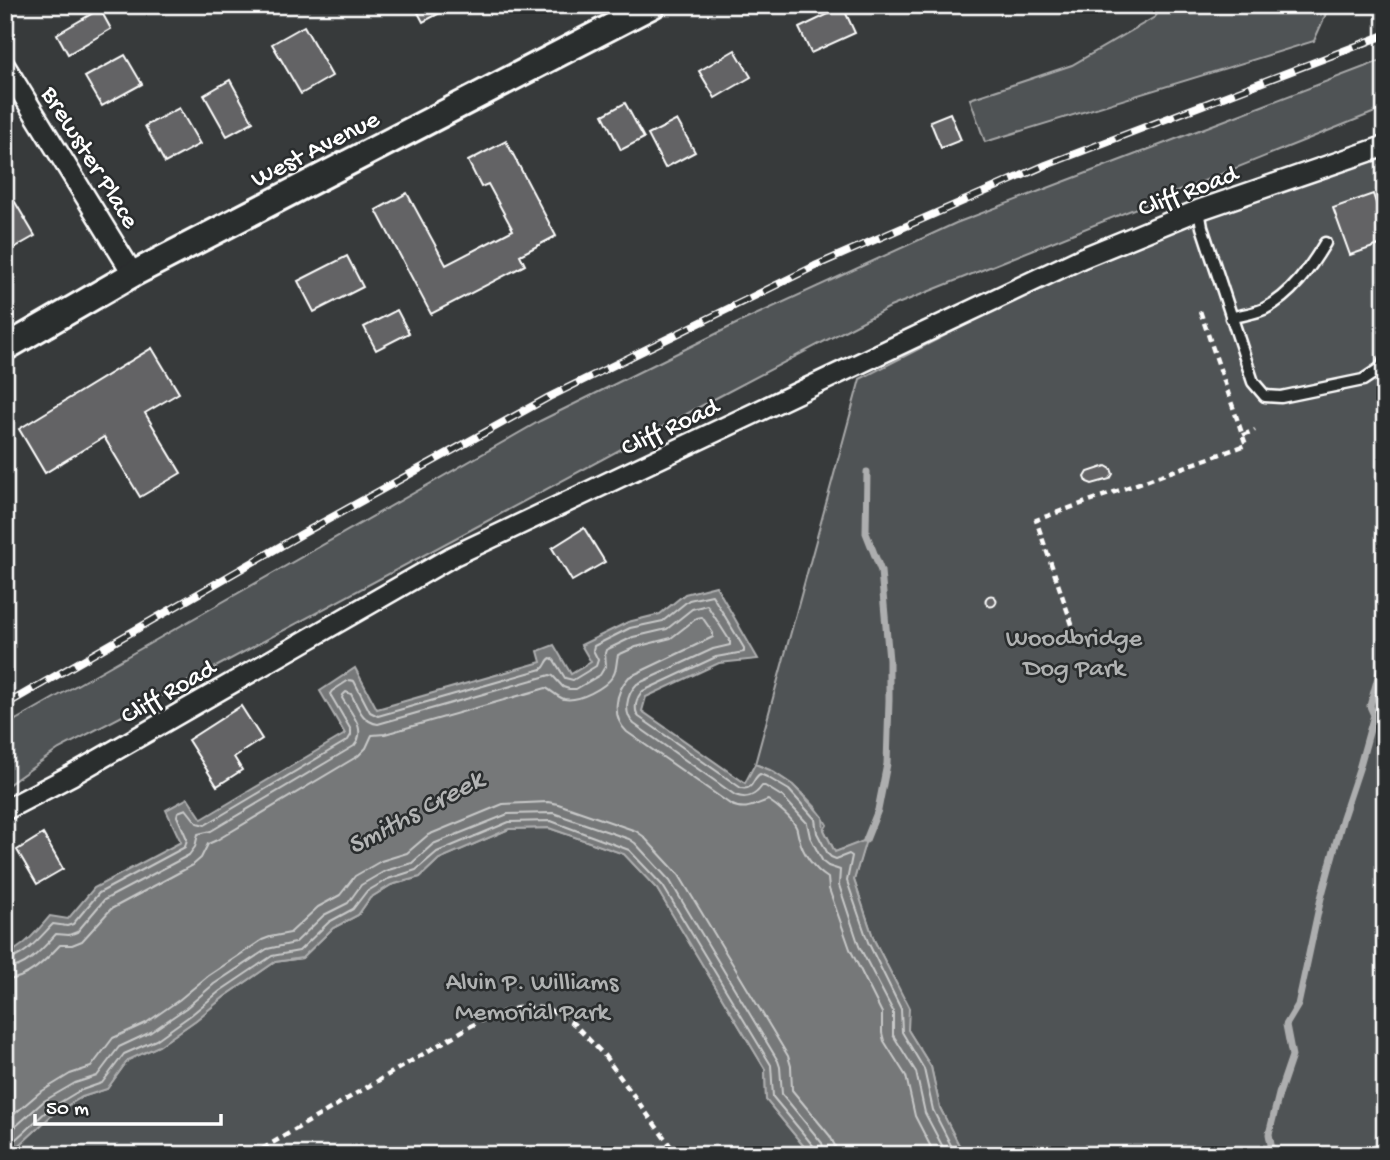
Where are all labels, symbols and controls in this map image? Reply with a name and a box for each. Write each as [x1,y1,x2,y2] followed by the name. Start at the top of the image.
[32,81,145,236] street label: Brewster Place
[247,105,386,197] street label: West Avenue
[1134,159,1245,226] street label: Cliff Road
[617,392,726,465] street label: Cliff Road
[1006,625,1143,686] park label: Woodbridge Dog Park
[116,654,224,733] street label: Cliff Road
[343,763,492,863] water label: Smiths Creek
[446,969,620,1030] park label: Alvin P. Williams Memorial Park
[35,1083,220,1127] scale bar
[46,1098,89,1123] text: 50 m

